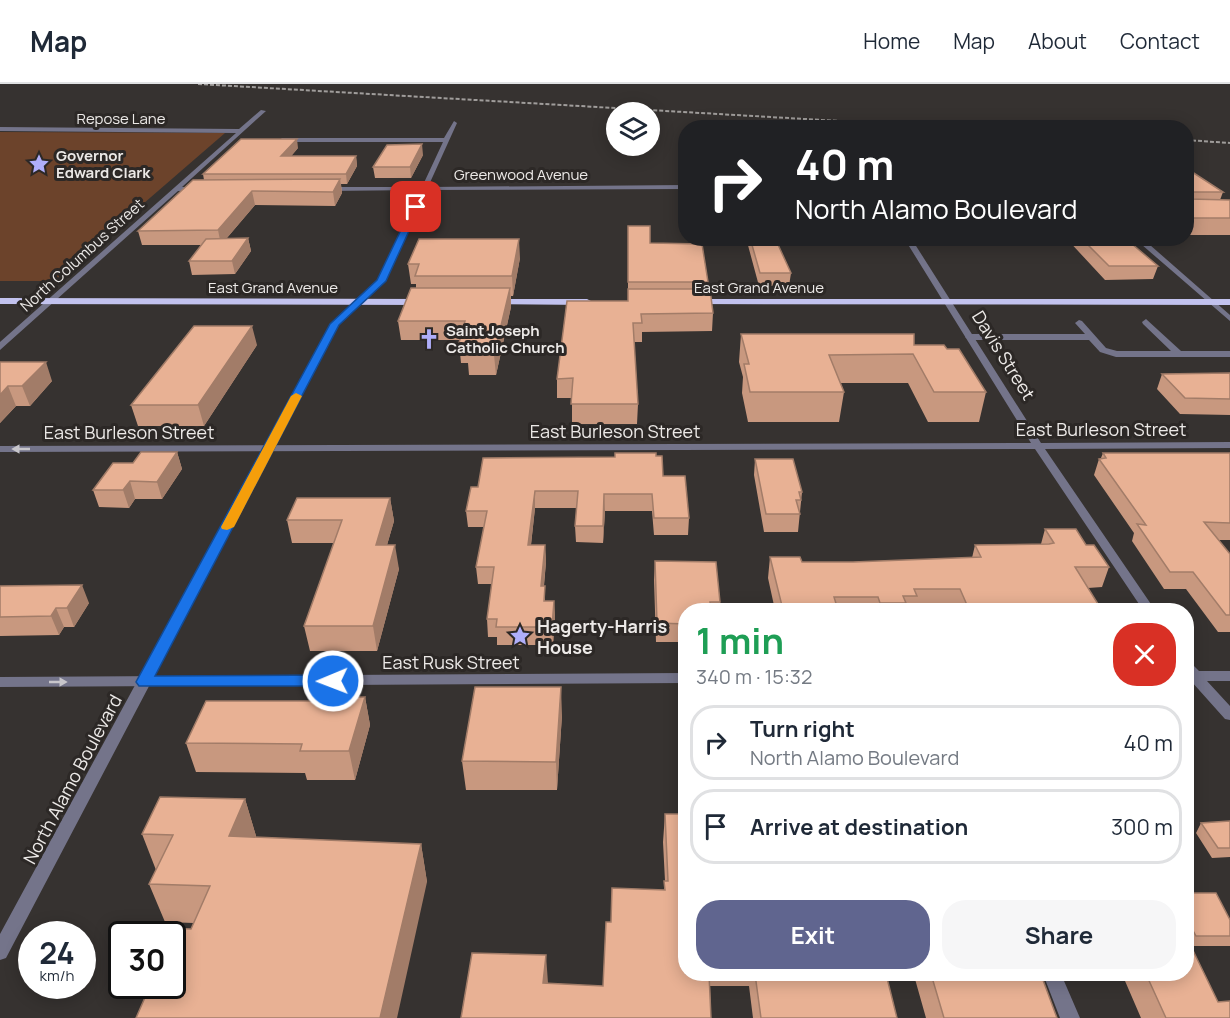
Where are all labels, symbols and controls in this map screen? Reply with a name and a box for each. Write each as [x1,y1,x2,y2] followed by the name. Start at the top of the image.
[30,22,87,60] text: Map
[863,27,920,55] text: Home
[953,27,995,55] text: Map
[1028,27,1087,55] text: About
[1120,27,1200,55] text: Contact
[606,102,660,156] map controls
[606,102,660,156] button: layers
[77,108,166,129] street label: Repose Lane
[795,135,894,193] text: 40 m
[696,144,774,222] icon: right
[56,145,151,183] place label: Governor Edward Clark
[27,152,51,176] place icon: Governor Edward Clark
[454,164,588,185] street label: Greenwood Avenue
[390,181,441,232] pin
[399,190,432,223] icon: arrive
[795,190,1078,227] text: North Alamo Boulevard
[16,194,148,316] street label: North Columbus Street
[208,277,338,298] street label: East Grand Avenue
[694,277,824,298] street label: East Grand Avenue
[967,306,1041,404] street label: Davis Street
[446,320,565,358] place label: Saint Joseph Catholic Church
[417,327,441,351] church icon: Saint Joseph Catholic Church
[1016,417,1186,441] street label: East Burleson Street
[530,419,700,443] street label: East Burleson Street
[44,420,214,444] street label: East Burleson Street
[12,444,31,454] one-way arrow
[537,614,667,659] place label: Hagerty-Harris House
[696,616,784,665] text: 1 min
[1113,623,1176,686] button: close
[508,624,532,648] place icon: Hagerty-Harris House
[301,649,365,713] position arrow
[382,650,520,674] street label: East Rusk Street
[696,663,812,690] text: 340 m · 15:32
[49,677,68,687] one-way arrow
[17,690,127,868] street label: North Alamo Boulevard
[750,714,855,744] text: Turn right
[699,726,732,759] icon: right
[1124,728,1173,758] text: 40 m
[750,744,959,771] text: North Alamo Boulevard
[699,810,732,843] icon: arrive
[750,812,968,842] text: Arrive at destination
[1111,812,1173,842] text: 300 m
[696,900,930,969] button: Exit
[942,900,1176,969] button: Share
[108,921,186,999] speed limit sign: 30
[39,932,75,973] text: 24
[40,965,74,986] text: km/h

